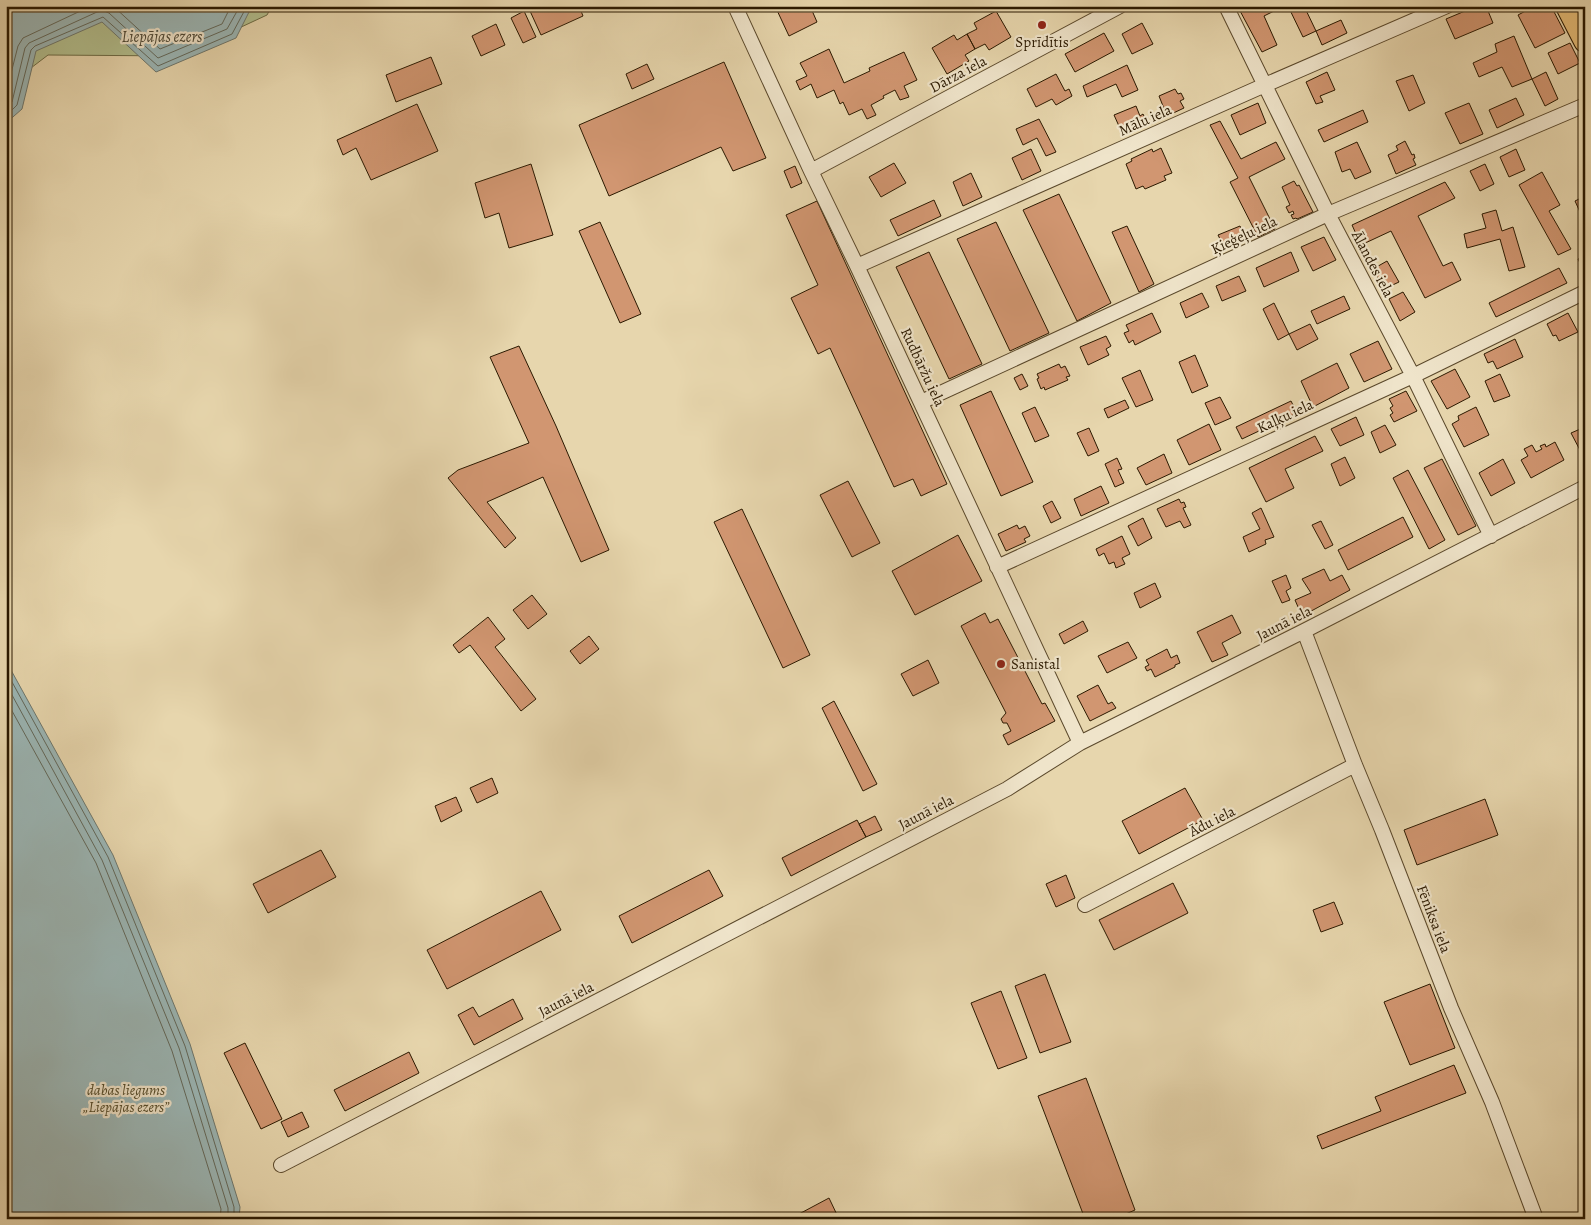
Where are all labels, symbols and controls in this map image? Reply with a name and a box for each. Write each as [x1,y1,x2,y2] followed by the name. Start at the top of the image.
[1036,19,1048,31] marker: Sprīdītis
[122,26,203,48] water label: Liepājas ezers
[1015,32,1069,52] place label: Sprīdītis
[926,51,990,97] street label: Dārza iela
[1115,99,1175,141] street label: Mālu iela
[1208,211,1280,259] street label: Ķieģeļu iela
[1347,226,1399,301] street label: Ālandes iela
[896,324,950,410] street label: Rudbāržu iela
[1254,394,1316,438] street label: Kaļķu iela
[1253,601,1315,645] street label: Jaunā iela
[1011,654,1060,674] place label: Sanistal
[995,658,1007,670] marker: Sanistal
[895,790,957,834] street label: Jaunā iela
[1185,801,1238,842] street label: Ādu iela
[1412,882,1456,956] street label: Fēniksa iela
[535,977,597,1021] street label: Jaunā iela
[82,1080,170,1117] park label: dabas liegums „Liepājas ezers”

